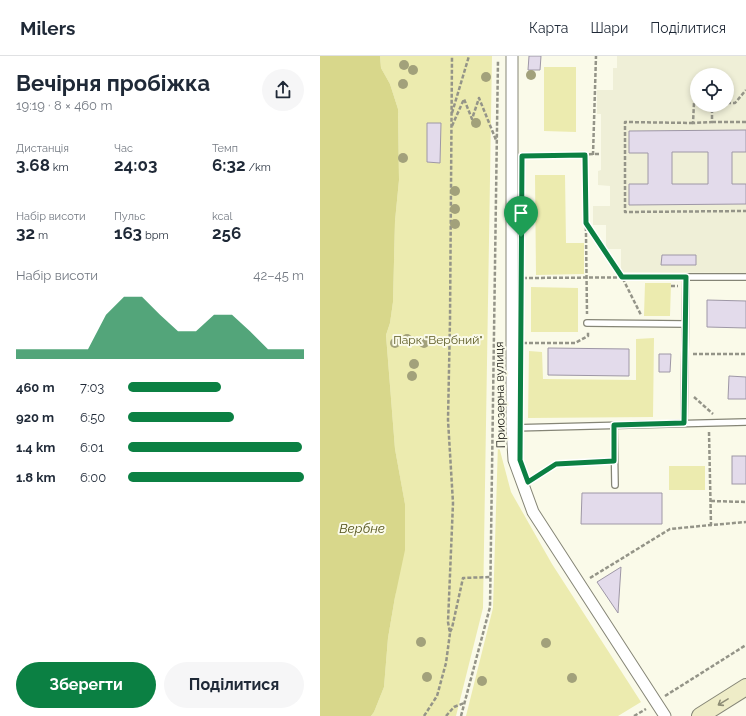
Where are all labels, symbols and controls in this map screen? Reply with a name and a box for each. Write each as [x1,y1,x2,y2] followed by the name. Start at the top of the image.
[20,17,75,39] text: Milers
[529,20,568,36] text: Карта
[590,20,628,36] text: Шари
[650,20,726,36] text: Поділитися
[690,68,734,112] map controls
[690,68,734,112] button: locate
[262,69,304,111] button: share
[16,70,210,96] text: Вечірня пробіжка
[16,98,112,113] text: 19:19 · 8 × 460 m
[16,142,69,155] text: Дистанція
[114,142,133,155] text: Час
[212,142,238,155] text: Темп
[16,155,50,175] text: 3.68
[114,155,157,175] text: 24:03
[212,155,246,175] text: 6:32
[50,161,69,174] text: km
[246,161,271,174] text: /km
[504,196,538,237] pin
[510,202,532,224] icon: arrive
[16,210,85,223] text: Набір висоти
[114,210,145,223] text: Пульс
[212,210,233,223] text: kcal
[16,223,35,243] text: 32
[114,223,142,243] text: 163
[212,223,241,243] text: 256
[35,229,48,242] text: m
[142,229,169,242] text: bpm
[16,268,98,283] text: Набір висоти
[253,268,304,283] text: 42–45 m
[393,333,483,347] park label: Парк "Вербний"
[492,341,508,449] street label: Приозерна вулиця
[16,380,55,395] text: 460 m
[80,380,104,395] text: 7:03
[16,410,54,425] text: 920 m
[80,410,105,425] text: 6:50
[16,440,55,455] text: 1.4 km
[80,440,104,455] text: 6:01
[16,470,56,485] text: 1.8 km
[80,470,106,485] text: 6:00
[339,521,385,536] water label: Вербне
[16,662,156,708] button: Зберегти
[164,662,304,708] button: Поділитися
[717,698,729,706] one-way arrow

